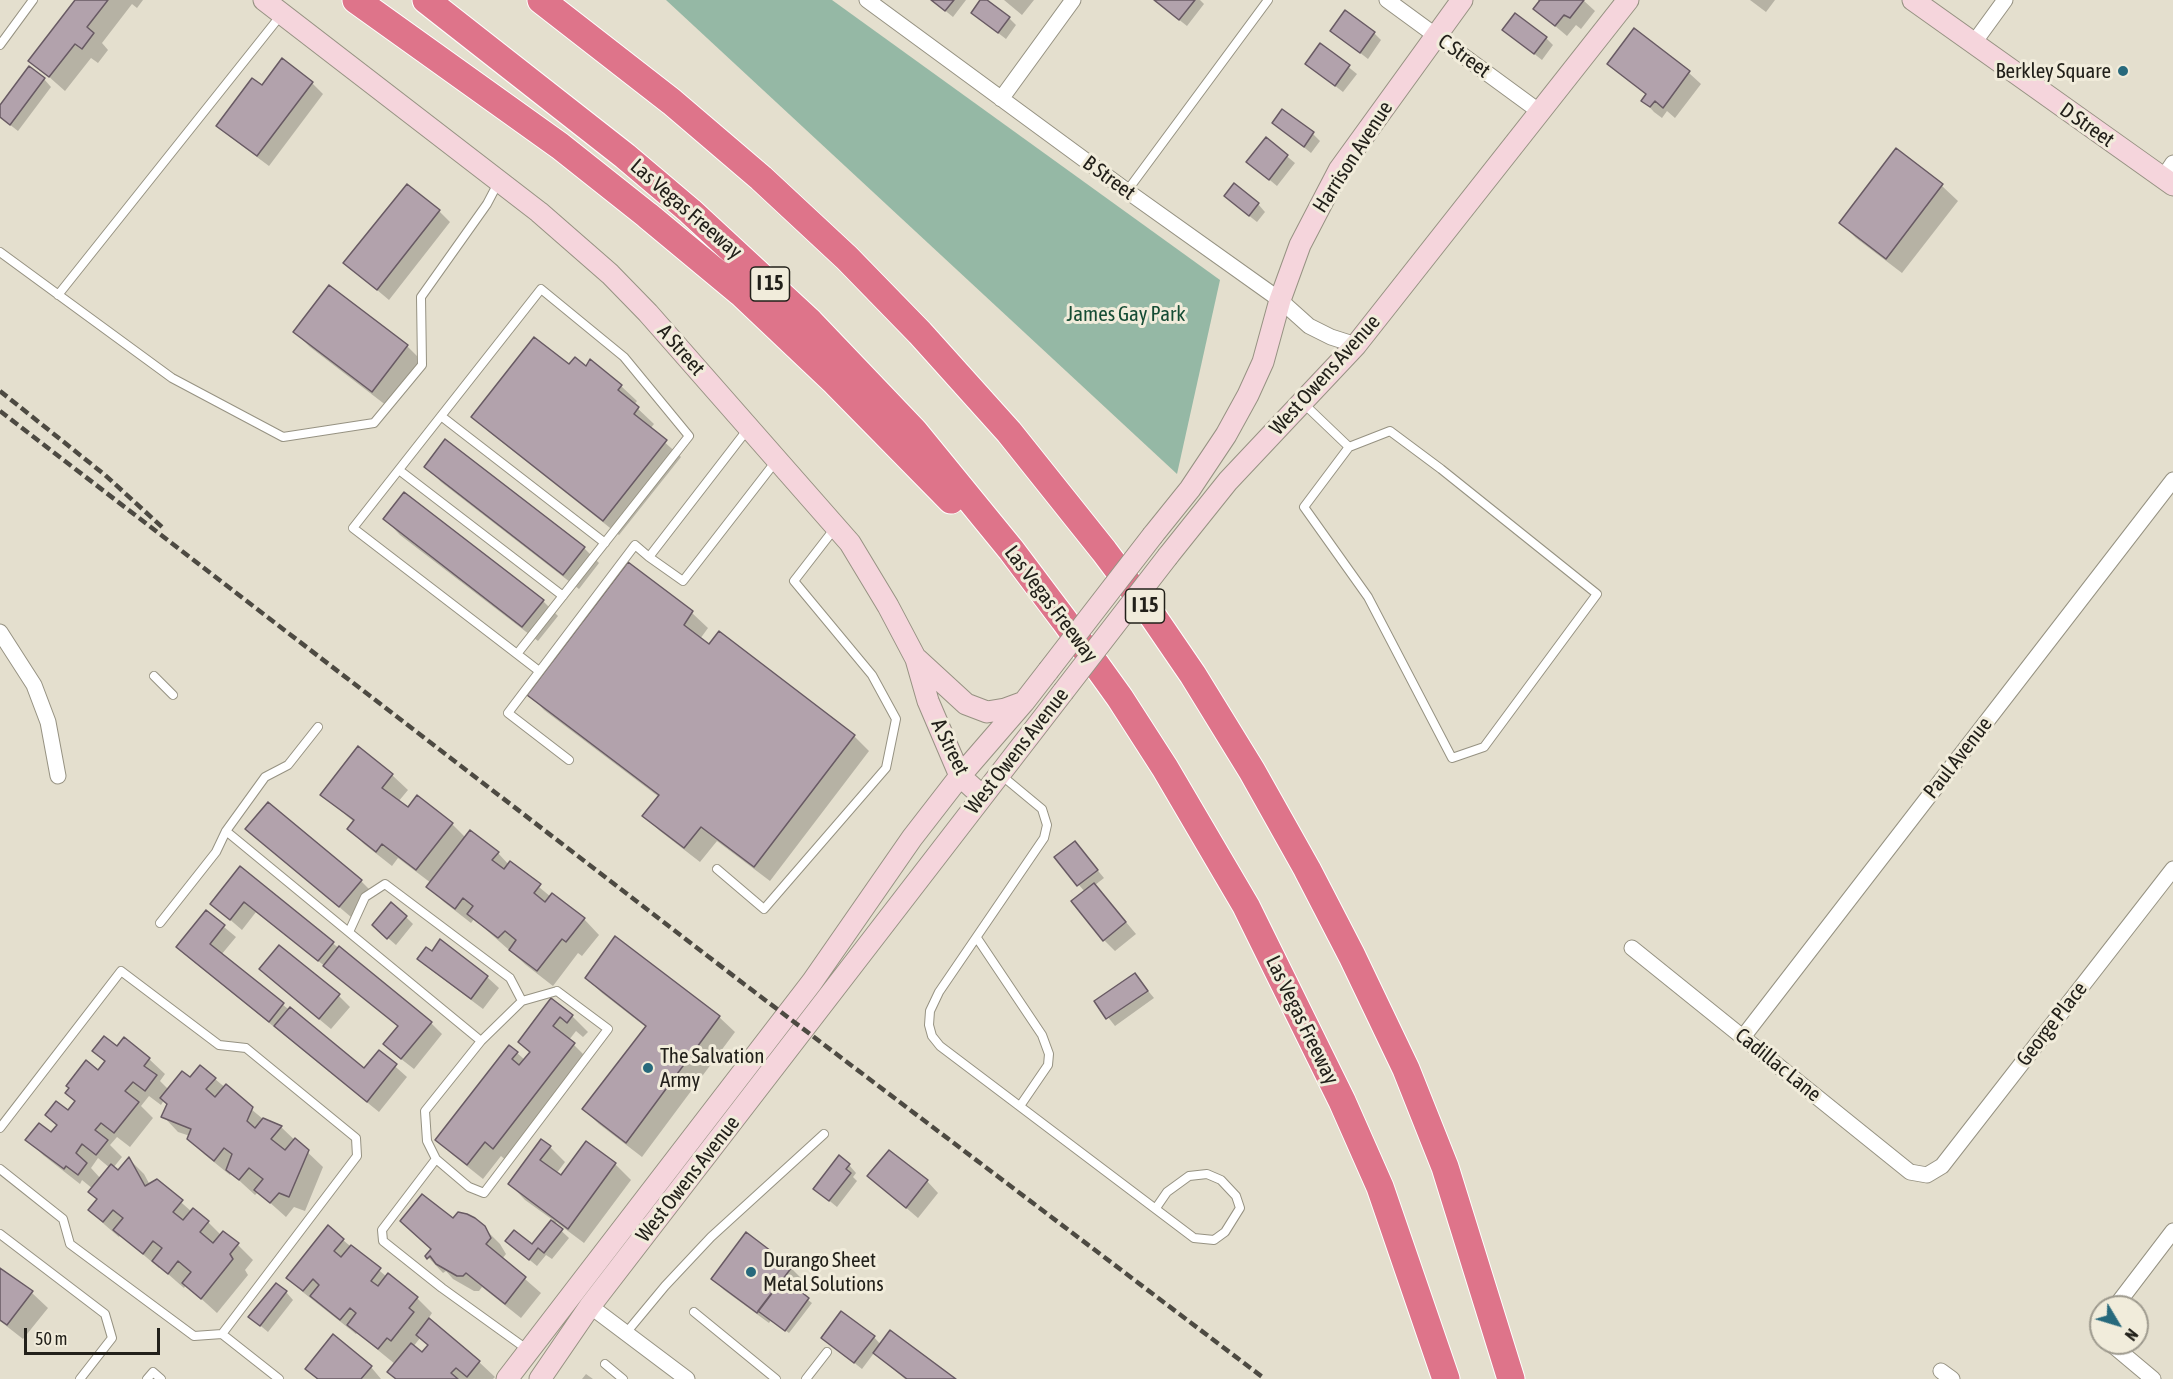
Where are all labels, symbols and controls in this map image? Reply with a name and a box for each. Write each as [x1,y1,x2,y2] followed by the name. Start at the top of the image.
[1433,29,1495,83] street label: C Street
[1995,58,2111,84] place label: Berkley Square
[2116,64,2130,78] marker: Berkley Square
[1308,97,1398,217] street label: Harrison Avenue
[2055,97,2119,153] street label: D Street
[1078,150,1140,206] street label: B Street
[625,154,747,264] street label: Las Vegas Freeway
[750,267,790,301] road number: I 15
[1067,301,1185,327] park label: James Gay Park
[1264,310,1386,440] street label: West Owens Avenue
[652,319,710,381] street label: A Street
[999,541,1103,667] street label: Las Vegas Freeway
[1126,589,1164,623] road number: I 15
[960,683,1074,819] street label: West Owens Avenue
[1918,712,1998,804] street label: Paul Avenue
[926,715,974,779] street label: A Street
[1260,952,1344,1088] street label: Las Vegas Freeway
[2011,977,2093,1071] street label: George Place
[1730,1023,1826,1107] street label: Cadillac Lane
[660,1043,764,1093] place label: The Salvation Army
[641,1061,655,1075] marker: The Salvation Army
[631,1111,745,1247] street label: West Owens Avenue
[763,1247,884,1297] place label: Durango Sheet Metal Solutions
[744,1265,758,1279] marker: Durango Sheet Metal Solutions
[2089,1295,2149,1355] north arrow
[27,1316,164,1354] scale bar
[2122,1326,2142,1344] text: N
[35,1328,67,1349] text: 50 m

